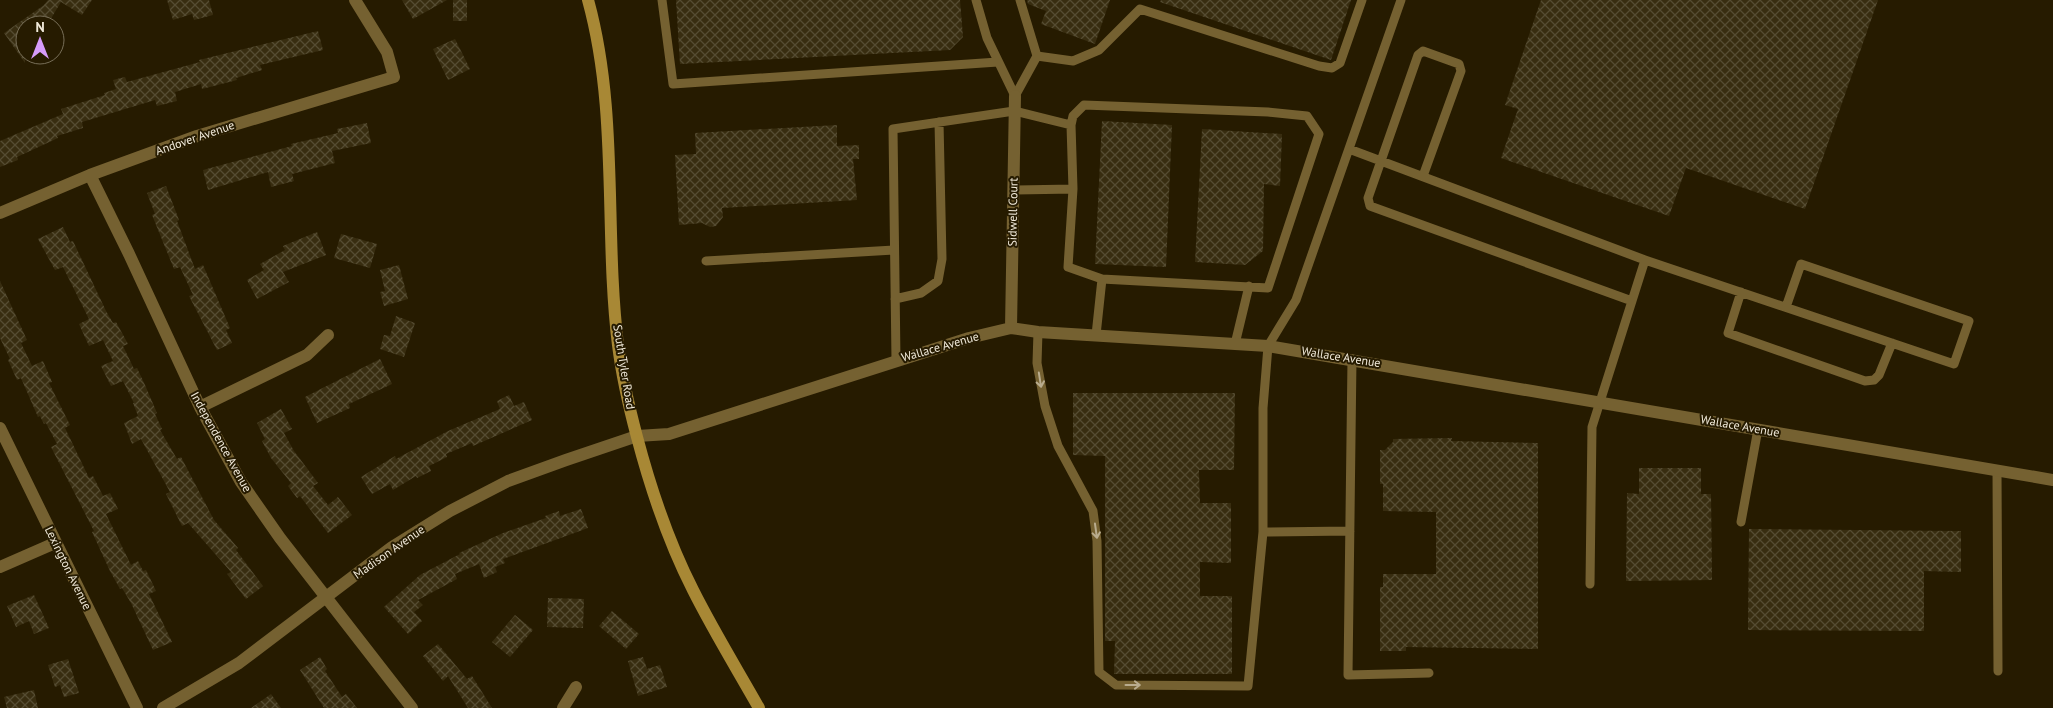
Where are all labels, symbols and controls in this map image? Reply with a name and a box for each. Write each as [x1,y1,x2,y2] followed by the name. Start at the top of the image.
[15,15,65,65] north arrow
[35,18,45,36] text: N
[153,117,236,158] street label: Andover Avenue
[1004,177,1021,247] street label: Sidwell Court
[610,323,639,410] street label: South Tyler Road
[899,328,980,365] street label: Wallace Avenue
[1300,343,1382,370] street label: Wallace Avenue
[1036,372,1046,388] one-way arrow
[188,389,255,495] street label: Independence Avenue
[1699,411,1781,440] street label: Wallace Avenue
[350,522,427,582] street label: Madison Avenue
[1091,523,1101,539] one-way arrow
[42,524,95,612] street label: Lexington Avenue
[1125,680,1141,690] one-way arrow

